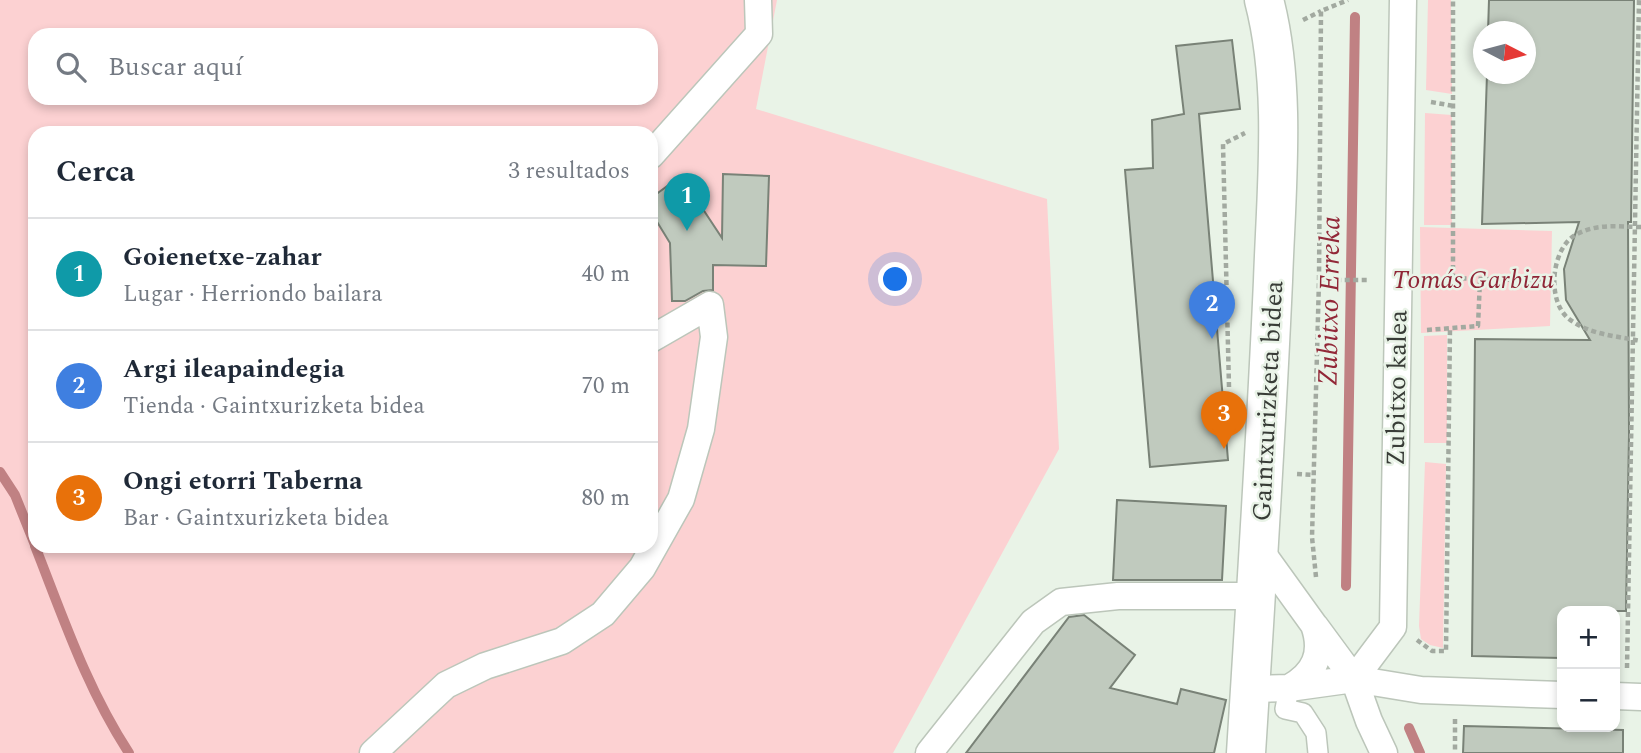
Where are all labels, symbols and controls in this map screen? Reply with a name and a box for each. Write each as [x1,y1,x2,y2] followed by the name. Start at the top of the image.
[1473,21,1536,84] north arrow
[28,28,658,105] search box
[108,47,243,87] text: Buscar aquí
[52,48,90,86] icon: search
[56,149,135,195] text: Cerca
[508,154,630,189] text: 3 resultados
[664,173,710,231] pin: 1
[1307,216,1352,386] water label: Zubitxo Erreka
[123,237,322,277] text: Goienetxe-zahar
[73,257,85,292] text: 1
[581,257,630,292] text: 40 m
[1392,260,1554,300] park label: Tomás Garbizu
[878,262,912,296] your location
[123,277,383,312] text: Lugar · Herriondo bailara
[1242,279,1294,522] street label: Gaintxurizketa bidea
[1189,281,1235,339] pin: 2
[1376,309,1418,466] street label: Zubitxo kalea
[123,349,345,389] text: Argi ileapaindegia
[73,369,85,404] text: 2
[581,369,630,404] text: 70 m
[123,389,425,424] text: Tienda · Gaintxurizketa bidea
[1201,391,1247,449] pin: 3
[123,461,363,501] text: Ongi etorri Taberna
[73,481,85,516] text: 3
[581,481,630,516] text: 80 m
[123,501,389,536] text: Bar · Gaintxurizketa bidea
[1557,606,1620,732] map controls
[1557,606,1620,669] button: +
[1557,669,1620,732] button: −

